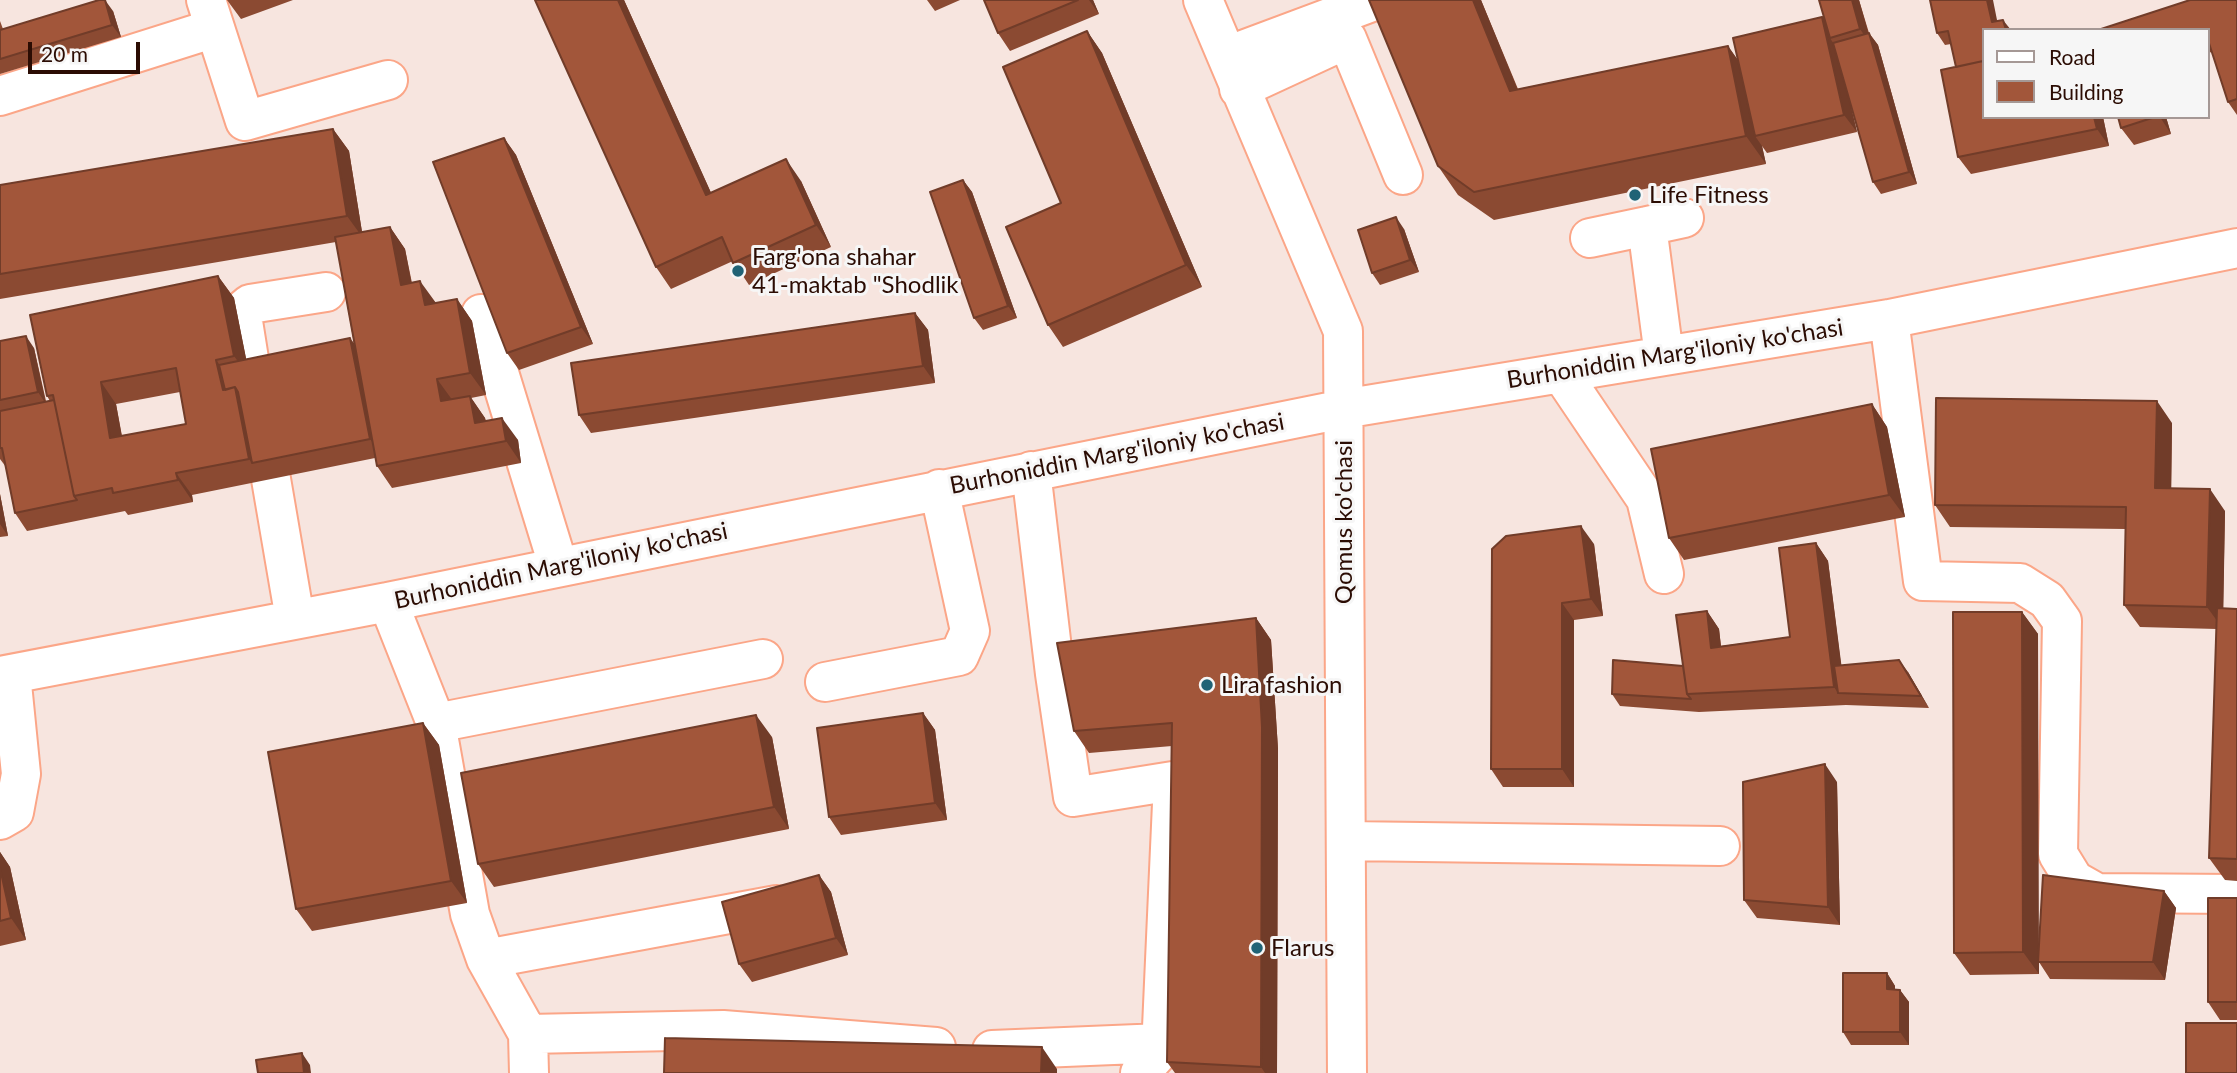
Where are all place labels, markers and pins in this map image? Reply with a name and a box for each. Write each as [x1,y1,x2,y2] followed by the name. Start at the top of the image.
[1649,181,1769,209] place label: Life Fitness
[1627,187,1643,203] marker: Life Fitness
[752,243,958,299] place label: Farg'ona shahar 41-maktab "Shodlik
[730,263,746,279] marker: Farg'ona shahar 41-maktab "Shodlik
[1221,671,1343,699] place label: Lira fashion
[1199,677,1215,693] marker: Lira fashion
[1271,934,1334,962] place label: Flarus
[1249,940,1265,956] marker: Flarus

